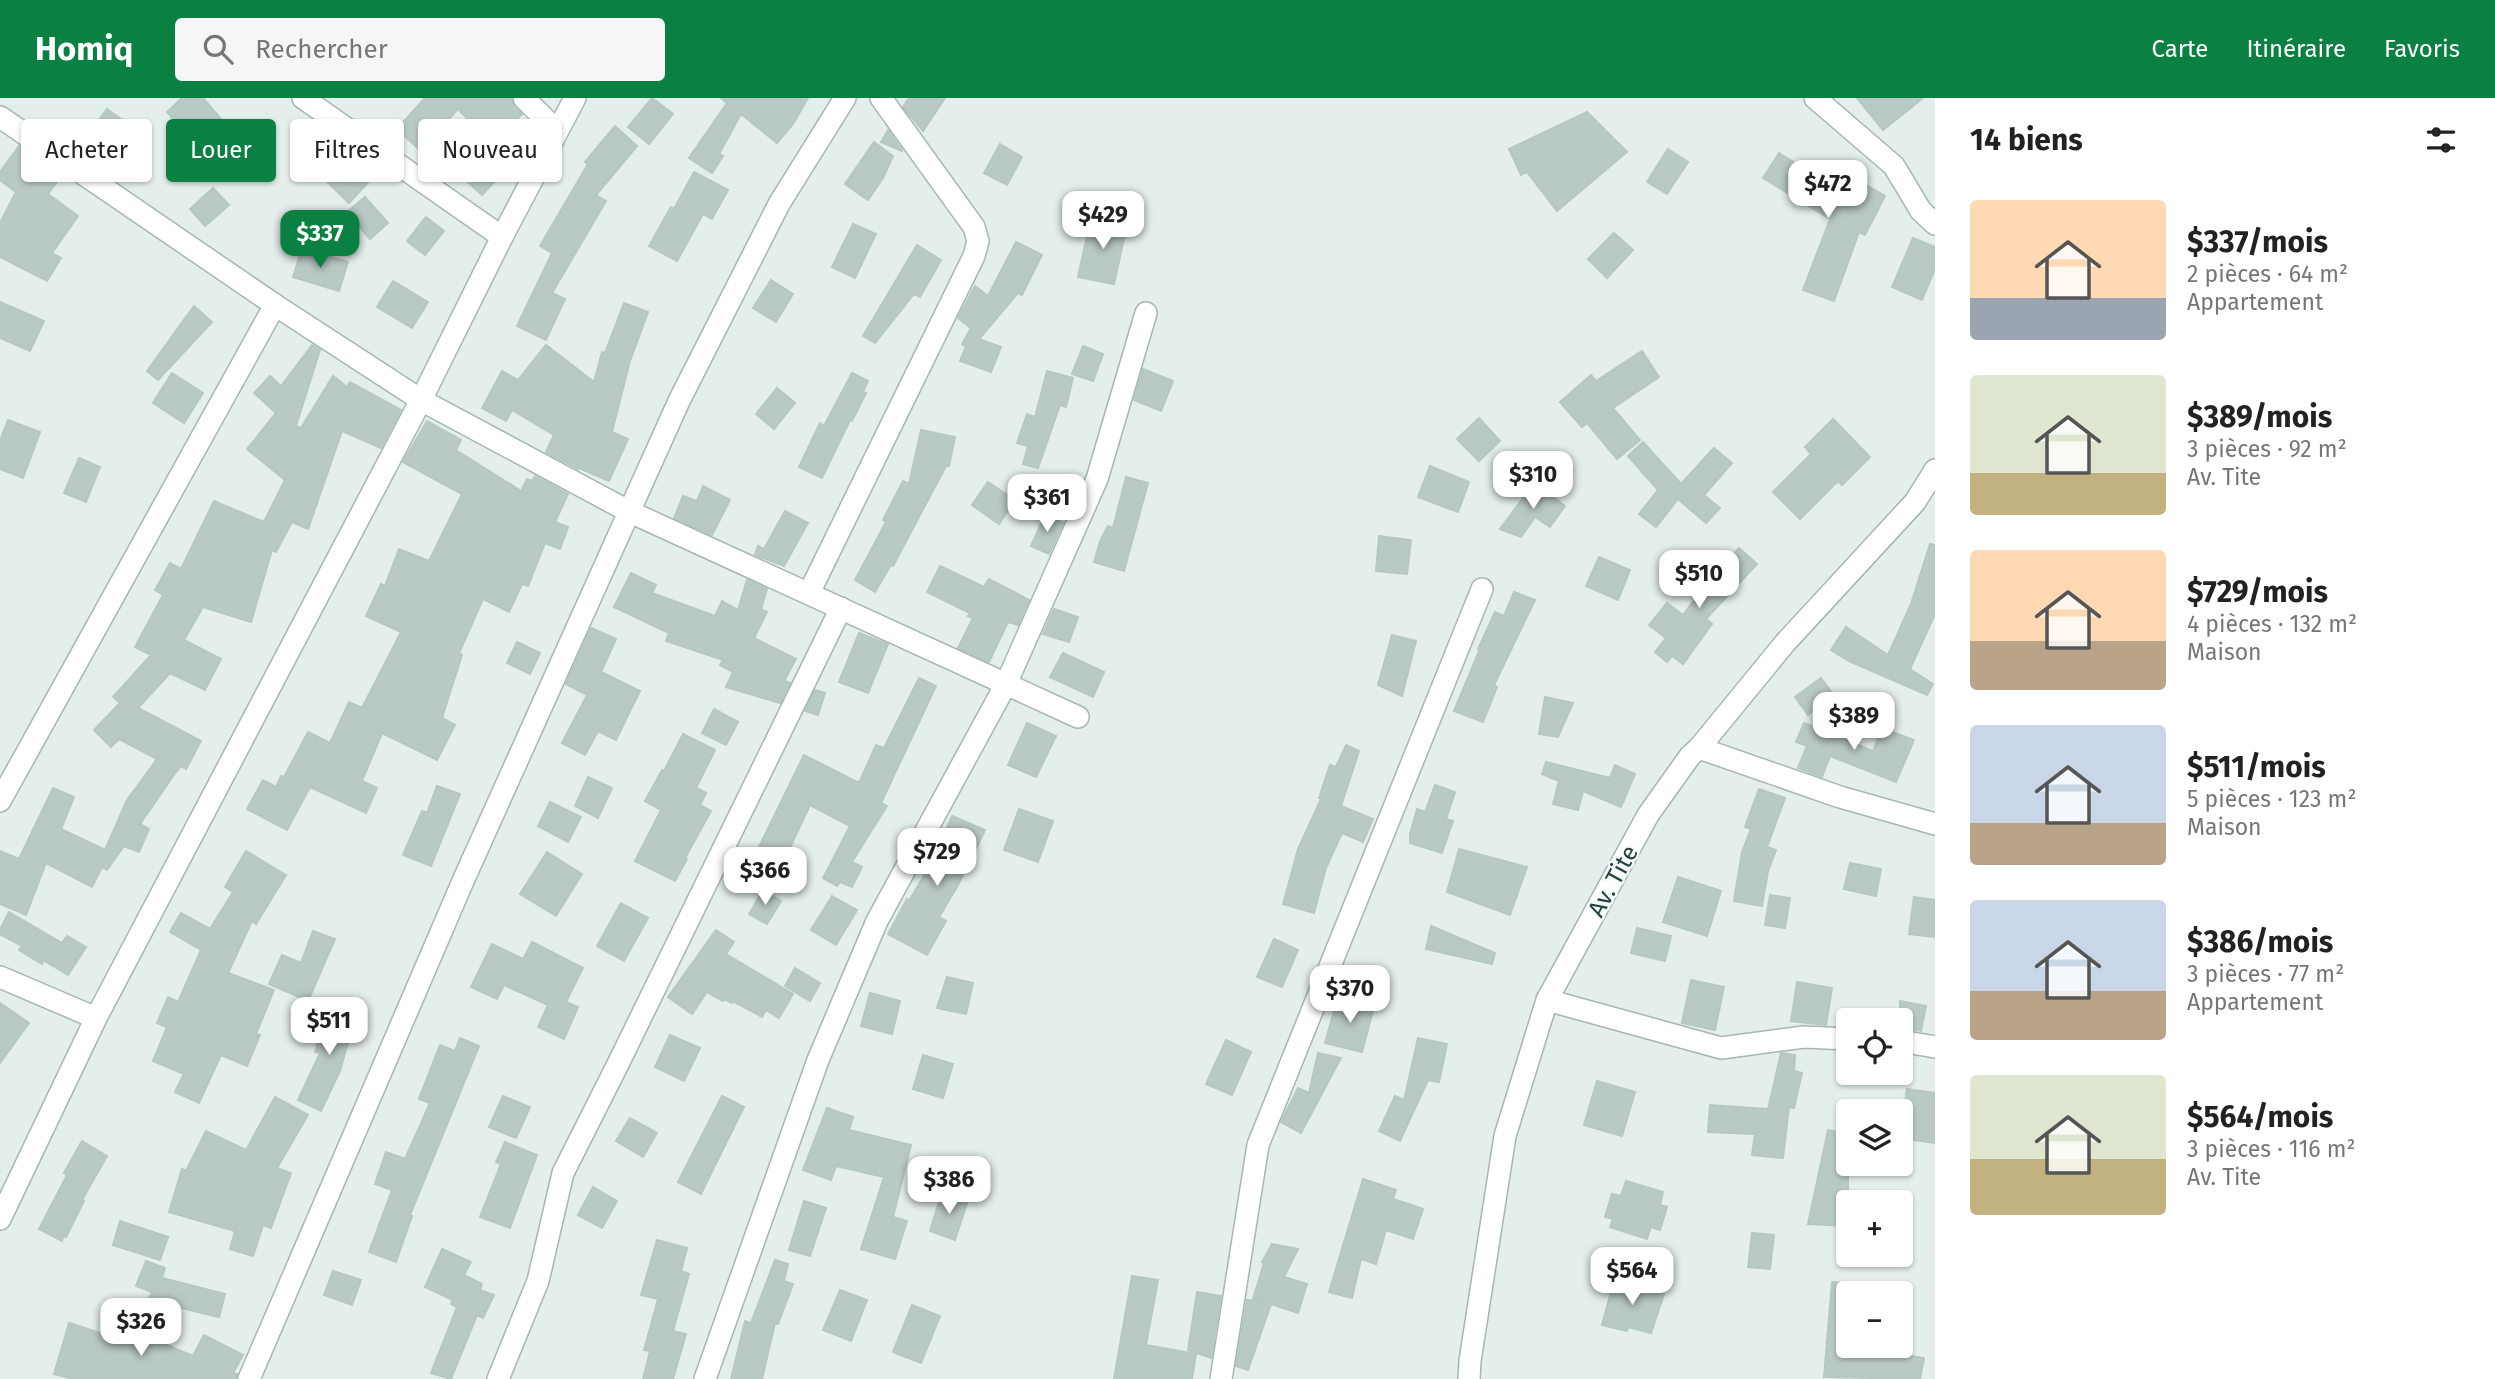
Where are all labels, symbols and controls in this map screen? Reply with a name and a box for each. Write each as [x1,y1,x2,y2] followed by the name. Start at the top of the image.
[175,18,665,81] search box
[35,29,133,69] text: Homiq
[199,30,237,68] icon: search
[255,34,388,65] text: Rechercher
[2152,35,2208,63] text: Carte
[2246,35,2346,63] text: Itinéraire
[2384,35,2460,63] text: Favoris
[21,119,152,182] chip: Acheter
[166,119,276,182] chip: Louer
[290,119,404,182] chip: Filtres
[418,119,562,182] chip: Nouveau
[2422,121,2460,159] icon: filters
[1970,122,2083,158] text: 14 biens
[1787,160,1869,220] pin: $472
[1804,169,1852,197] text: $472
[1062,192,1144,251] pin: $429
[1078,200,1128,228] text: $429
[279,211,361,270] pin: $337
[296,219,344,247] text: $337
[2187,224,2328,260] text: $337/mois
[2026,228,2110,312] icon: home
[2187,260,2348,288] text: 2 pièces · 64 m²
[2187,288,2323,316] text: Appartement
[2187,399,2332,435] text: $389/mois
[2026,403,2110,487] icon: home
[2187,435,2347,463] text: 3 pièces · 92 m²
[1492,452,1574,511] pin: $310
[1509,460,1557,488] text: $310
[2187,463,2261,491] text: Av. Tite
[1006,474,1088,534] pin: $361
[1024,483,1070,511] text: $361
[1658,550,1740,610] pin: $510
[1675,559,1723,587] text: $510
[2187,574,2328,610] text: $729/mois
[2026,578,2110,662] icon: home
[2187,610,2357,638] text: 4 pièces · 132 m²
[2187,638,2262,666] text: Maison
[1813,692,1895,752] pin: $389
[1829,701,1879,729] text: $389
[2187,749,2326,785] text: $511/mois
[2026,753,2110,837] icon: home
[2187,785,2356,813] text: 5 pièces · 123 m²
[2187,813,2262,841] text: Maison
[896,828,978,888] pin: $729
[913,837,961,865] text: $729
[1582,840,1644,922] street label: Av. Tite
[724,848,806,907] pin: $366
[740,856,790,884] text: $366
[2187,924,2333,960] text: $386/mois
[2026,928,2110,1012] icon: home
[2187,960,2344,988] text: 3 pièces · 77 m²
[1309,965,1391,1025] pin: $370
[1326,974,1374,1002] text: $370
[2187,988,2323,1016] text: Appartement
[288,998,370,1057] pin: $511
[307,1006,351,1034] text: $511
[1836,1008,1913,1358] map controls
[1836,1008,1913,1085] button: locate
[1836,1099,1913,1176] button: layers
[2187,1099,2333,1135] text: $564/mois
[2026,1103,2110,1187] icon: home
[2187,1135,2356,1163] text: 3 pièces · 116 m²
[908,1156,990,1216] pin: $386
[2187,1163,2261,1191] text: Av. Tite
[924,1165,974,1193] text: $386
[1836,1190,1913,1267] button: +
[1591,1248,1673,1307] pin: $564
[1607,1256,1657,1284] text: $564
[1836,1281,1913,1358] button: −
[100,1298,182,1358] pin: $326
[116,1307,166,1335] text: $326

